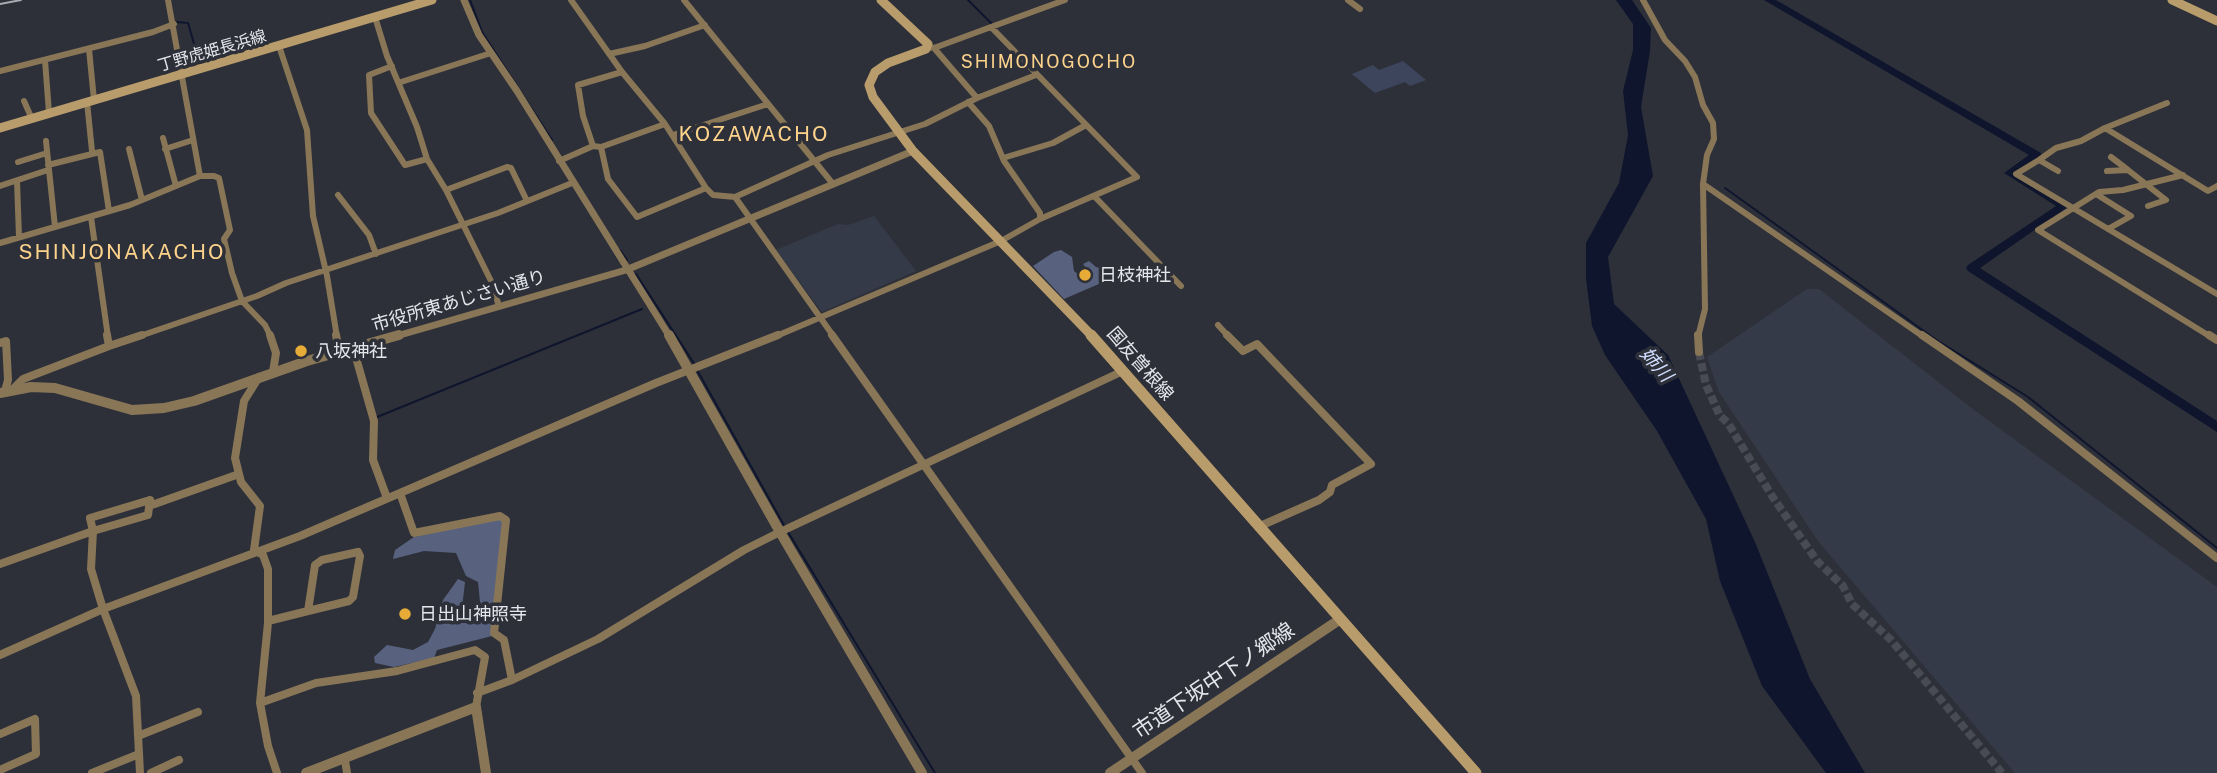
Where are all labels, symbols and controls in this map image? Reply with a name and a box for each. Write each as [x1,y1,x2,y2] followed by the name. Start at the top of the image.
[156,26,268,76] street label: 丁野虎姫長浜線
[962,51,1136,73] district label: SHIMONOGOCHO
[680,122,828,148] district label: KOZAWACHO
[20,240,224,266] district label: SHINJONAKACHO
[1099,264,1171,286] place label: 日枝神社
[370,266,548,336] street label: 市役所東あじさい通り
[1077,267,1093,283] marker: 日枝神社
[1102,323,1178,405] street label: 国友曽根線
[315,340,387,362] place label: 八坂神社
[293,343,309,359] marker: 八坂神社
[1635,343,1677,387] water label: 姉川
[419,603,527,625] place label: 日出山神照寺
[397,606,413,622] marker: 日出山神照寺
[1129,618,1299,744] street label: 市道下坂中下ノ郷線

